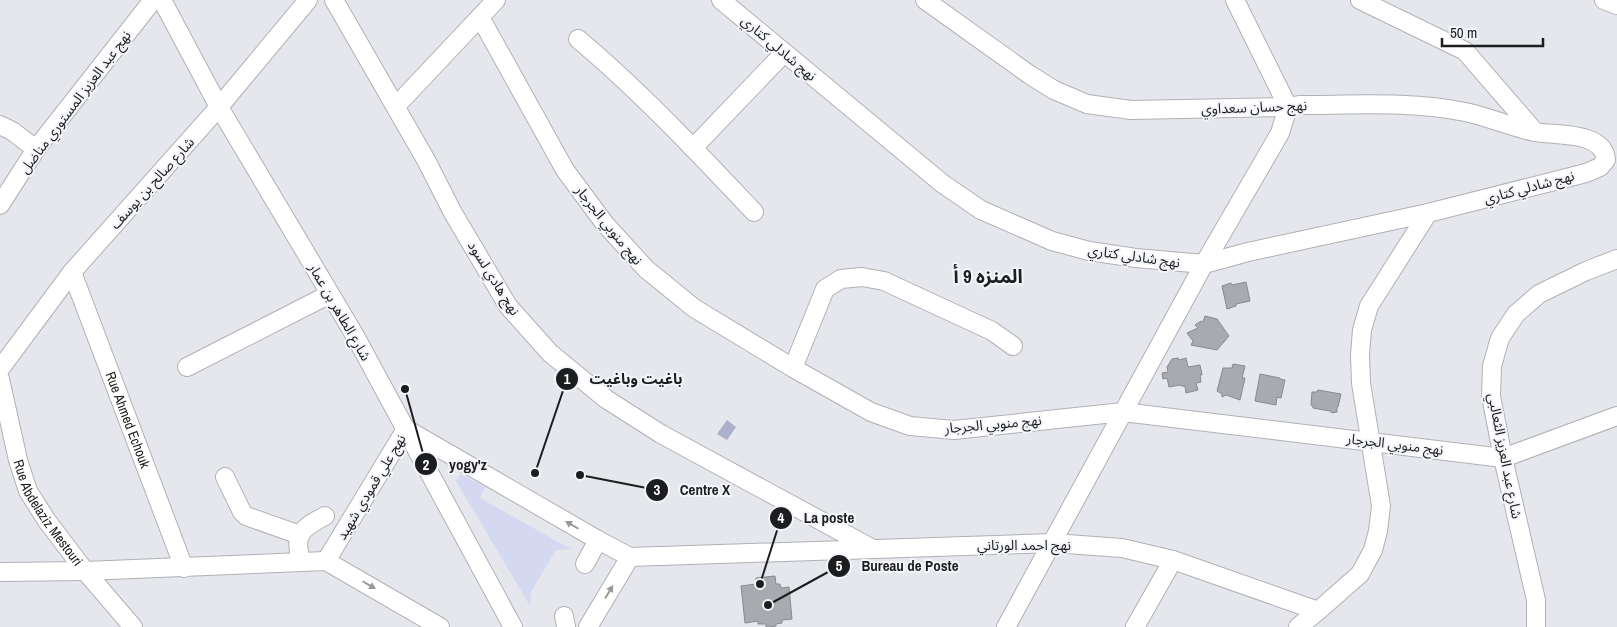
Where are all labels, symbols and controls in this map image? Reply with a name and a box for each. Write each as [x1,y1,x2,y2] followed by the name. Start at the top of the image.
[736,11,821,87] street label: نهج شادلي كتاري
[1442,15,1543,47] scale bar
[1450,22,1477,43] text: 50 m
[15,27,137,179] street label: نهج عبد العزيز المستوري مناضل
[1201,96,1308,120] street label: نهج حسان سعداوي
[106,133,199,234] street label: شارع صالح بن يوسف
[1482,166,1577,210] street label: نهج شادلي كتاري
[569,181,647,270] street label: نهج منوبي الجرجار
[462,237,524,320] street label: نهج هادي لسود
[1086,241,1181,274] street label: نهج شادلي كتاري
[303,259,375,365] street label: شارع الطاهر بن عمار
[953,263,1023,289] district label: المنزه 9 أ
[554,364,692,394] callout: باغيت وباغيت
[564,368,571,389] text: 1
[589,368,683,389] text: باغيت وباغيت
[102,369,154,471] street label: Rue Ahmed Echouk
[1482,392,1526,521] street label: شارع عبد العزيز الثعالبي
[943,411,1043,440] street label: نهج منوبي الجرجار
[1344,429,1445,461] street label: نهج منوبي الجرجار
[332,431,412,544] street label: نهج علي قمودي شهيد
[414,449,496,479] callout: yogy'z
[423,454,430,475] text: 2
[449,454,487,475] text: yogy'z
[9,457,87,569] street label: Rue Abdelaziz Mestouri
[645,475,740,505] callout: Centre X
[654,479,661,500] text: 3
[680,479,731,500] text: Centre X
[769,503,865,533] callout: La poste
[778,507,785,528] text: 4
[804,507,854,528] text: La poste
[566,521,579,530] one-way arrow
[977,536,1071,556] street label: نهج احمد الورتاني
[827,551,969,581] callout: Bureau de Poste
[836,555,843,576] text: 5
[861,555,959,576] text: Bureau de Poste
[362,581,375,590] one-way arrow
[605,585,614,598] one-way arrow

